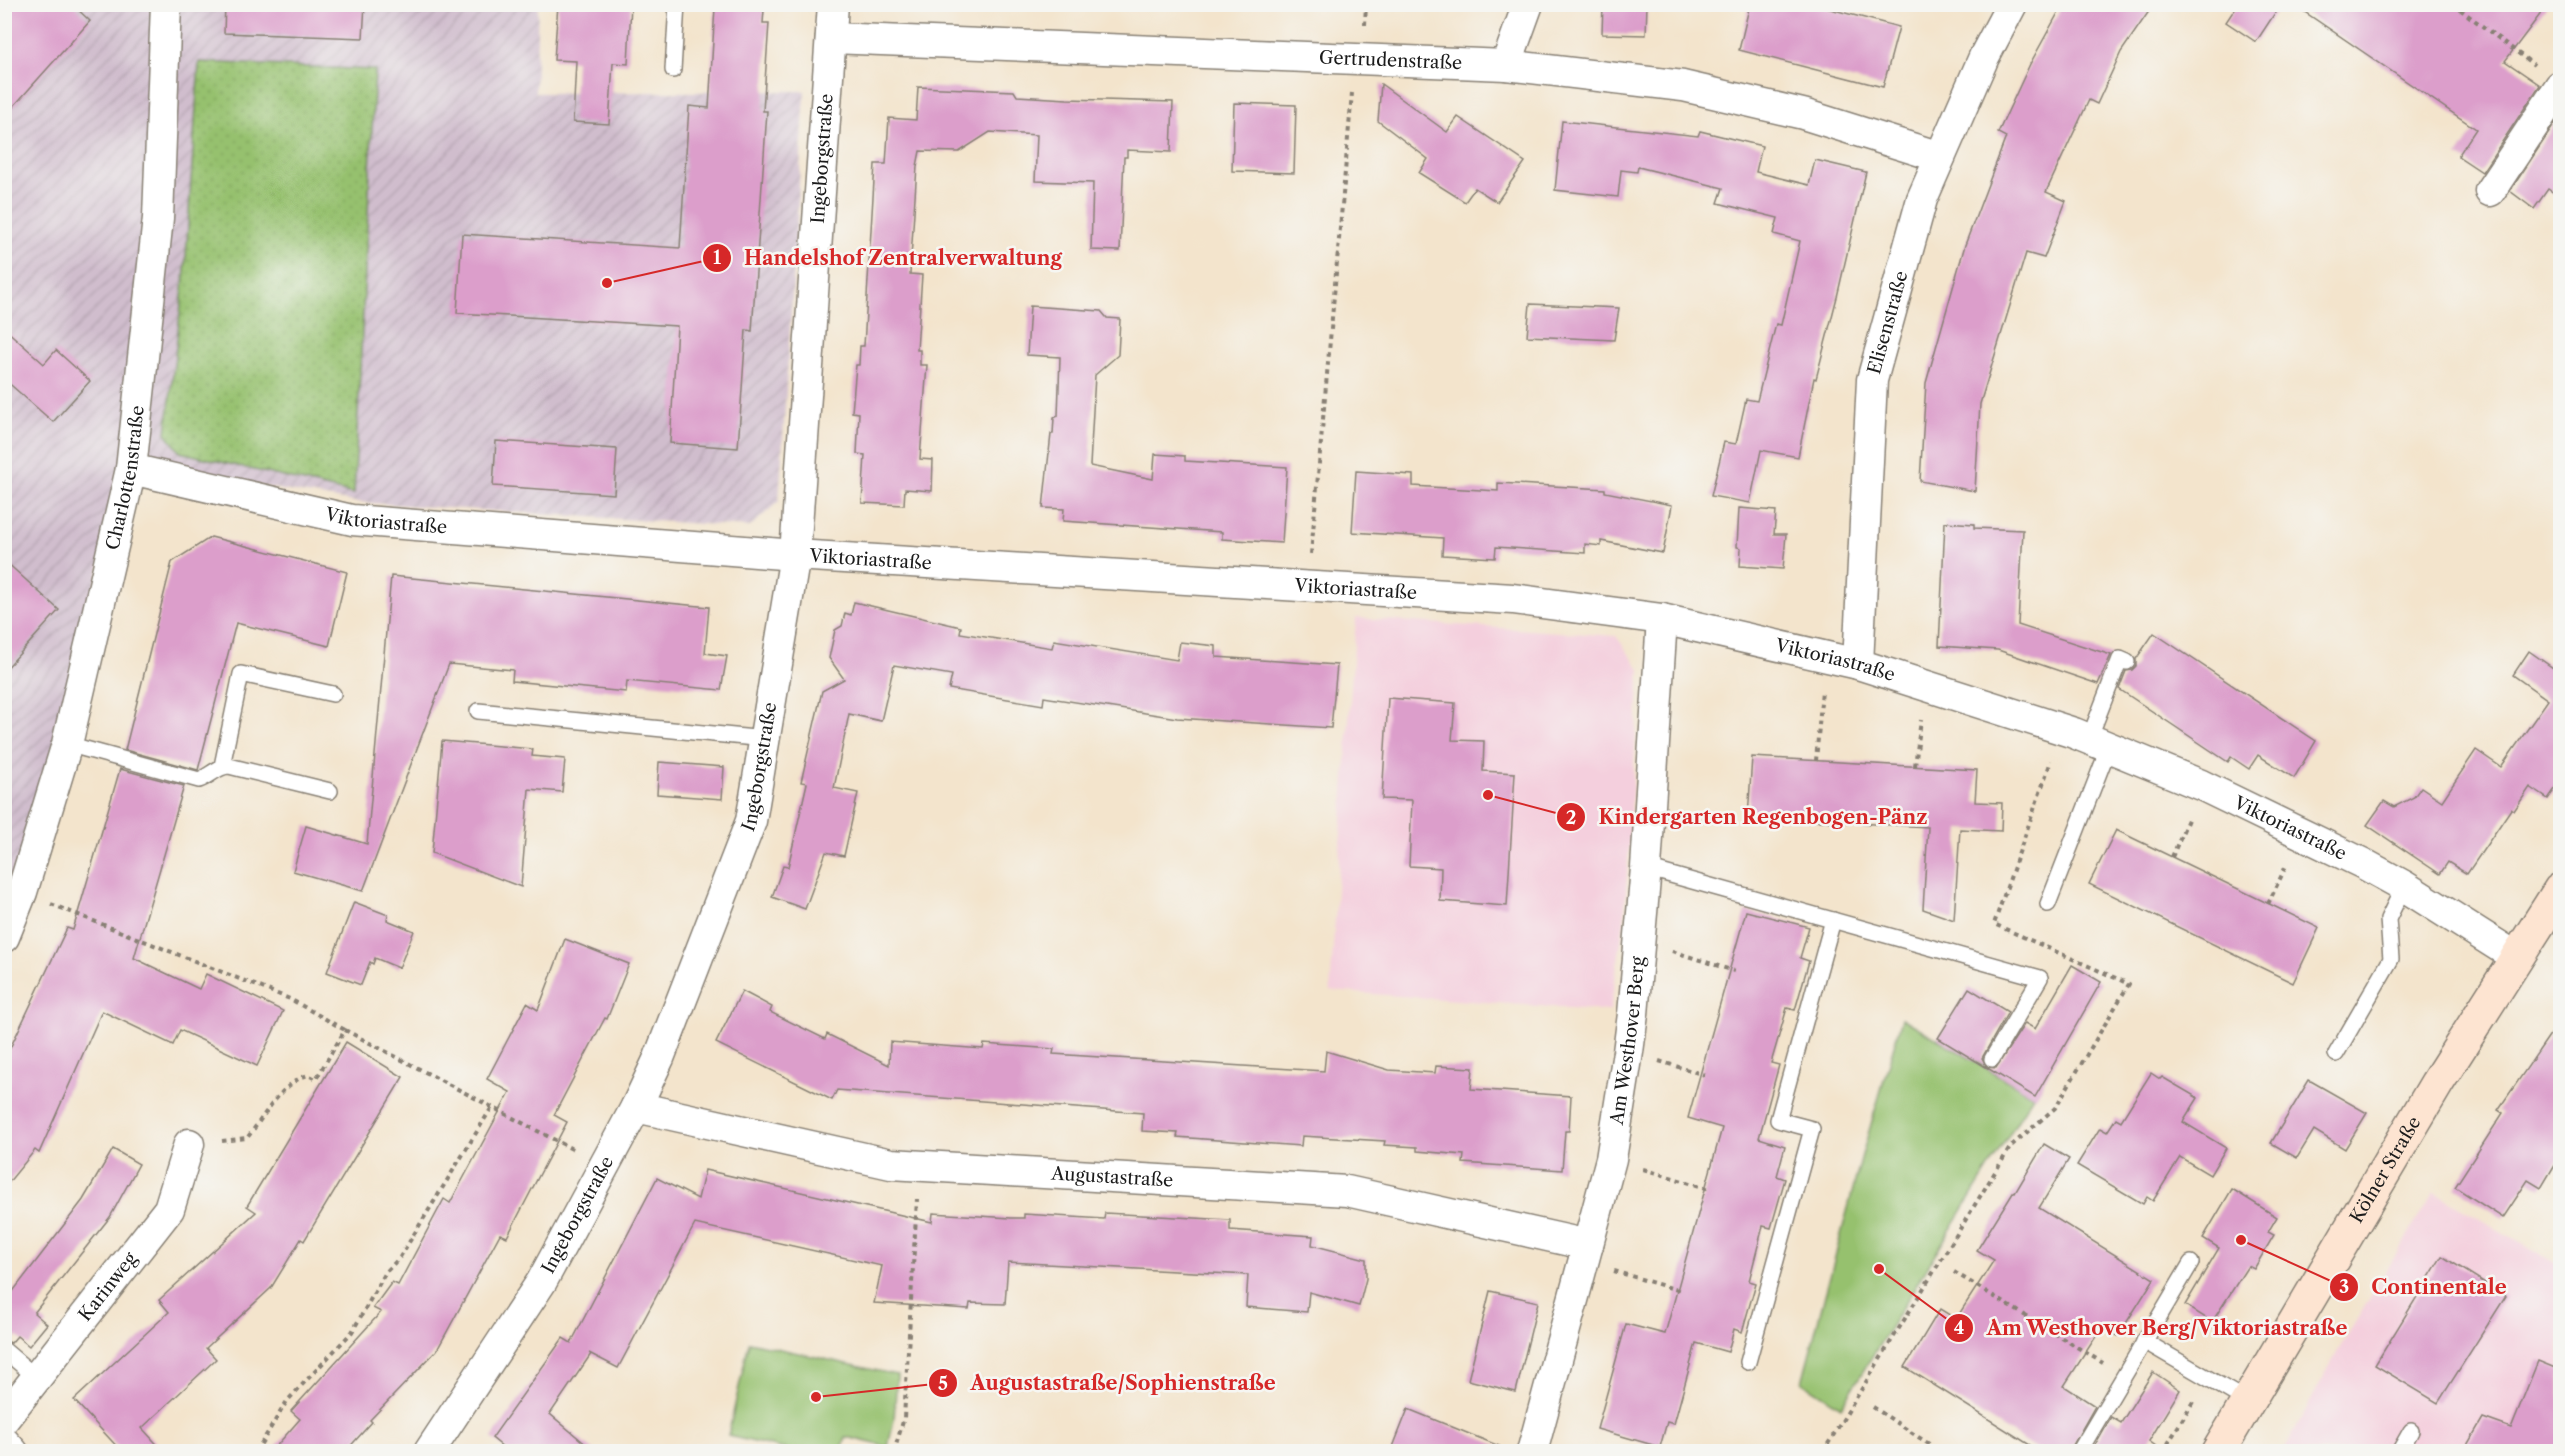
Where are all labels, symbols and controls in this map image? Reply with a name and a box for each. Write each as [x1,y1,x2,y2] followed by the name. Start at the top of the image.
[1319,47,1463,74] street label: Gertrudenstraße
[807,93,838,224] street label: Ingeborgstraße
[702,239,1075,277] callout: Handelshof Zentralverwaltung
[744,246,1063,270] text: Handelshof Zentralverwaltung
[713,247,721,269] text: 1
[1863,268,1913,377] street label: Elisenstraße
[102,404,149,552] street label: Charlottenstraße
[322,503,448,538] street label: Viktoriastraße
[808,545,932,574] street label: Viktoriastraße
[1293,575,1418,604] street label: Viktoriastraße
[1772,634,1898,686] street label: Viktoriastraße
[737,701,781,834] street label: Ingeborgstraße
[2229,791,2350,865] street label: Viktoriastraße
[1556,798,1939,836] callout: Kindergarten Regenbogen-Pänz
[1599,805,1927,829] text: Kindergarten Regenbogen-Pänz
[1566,807,1576,829] text: 2
[1605,955,1649,1127] street label: Am Westhover Berg
[2345,1113,2425,1227] street label: Kölner Straße
[537,1152,618,1277] street label: Ingeborgstraße
[1050,1162,1174,1192] street label: Augustastraße
[74,1248,142,1326] street label: Karinweg
[2329,1268,2518,1306] callout: Continentale
[2371,1275,2507,1299] text: Continentale
[2339,1276,2349,1298] text: 3
[1944,1309,2360,1347] callout: Am Westhover Berg/Viktoriastraße
[1986,1316,2347,1340] text: Am Westhover Berg/Viktoriastraße
[1954,1317,1964,1339] text: 4
[928,1364,1287,1402] callout: Augustastraße/Sophienstraße
[969,1371,1276,1395] text: Augustastraße/Sophienstraße
[938,1373,948,1395] text: 5

